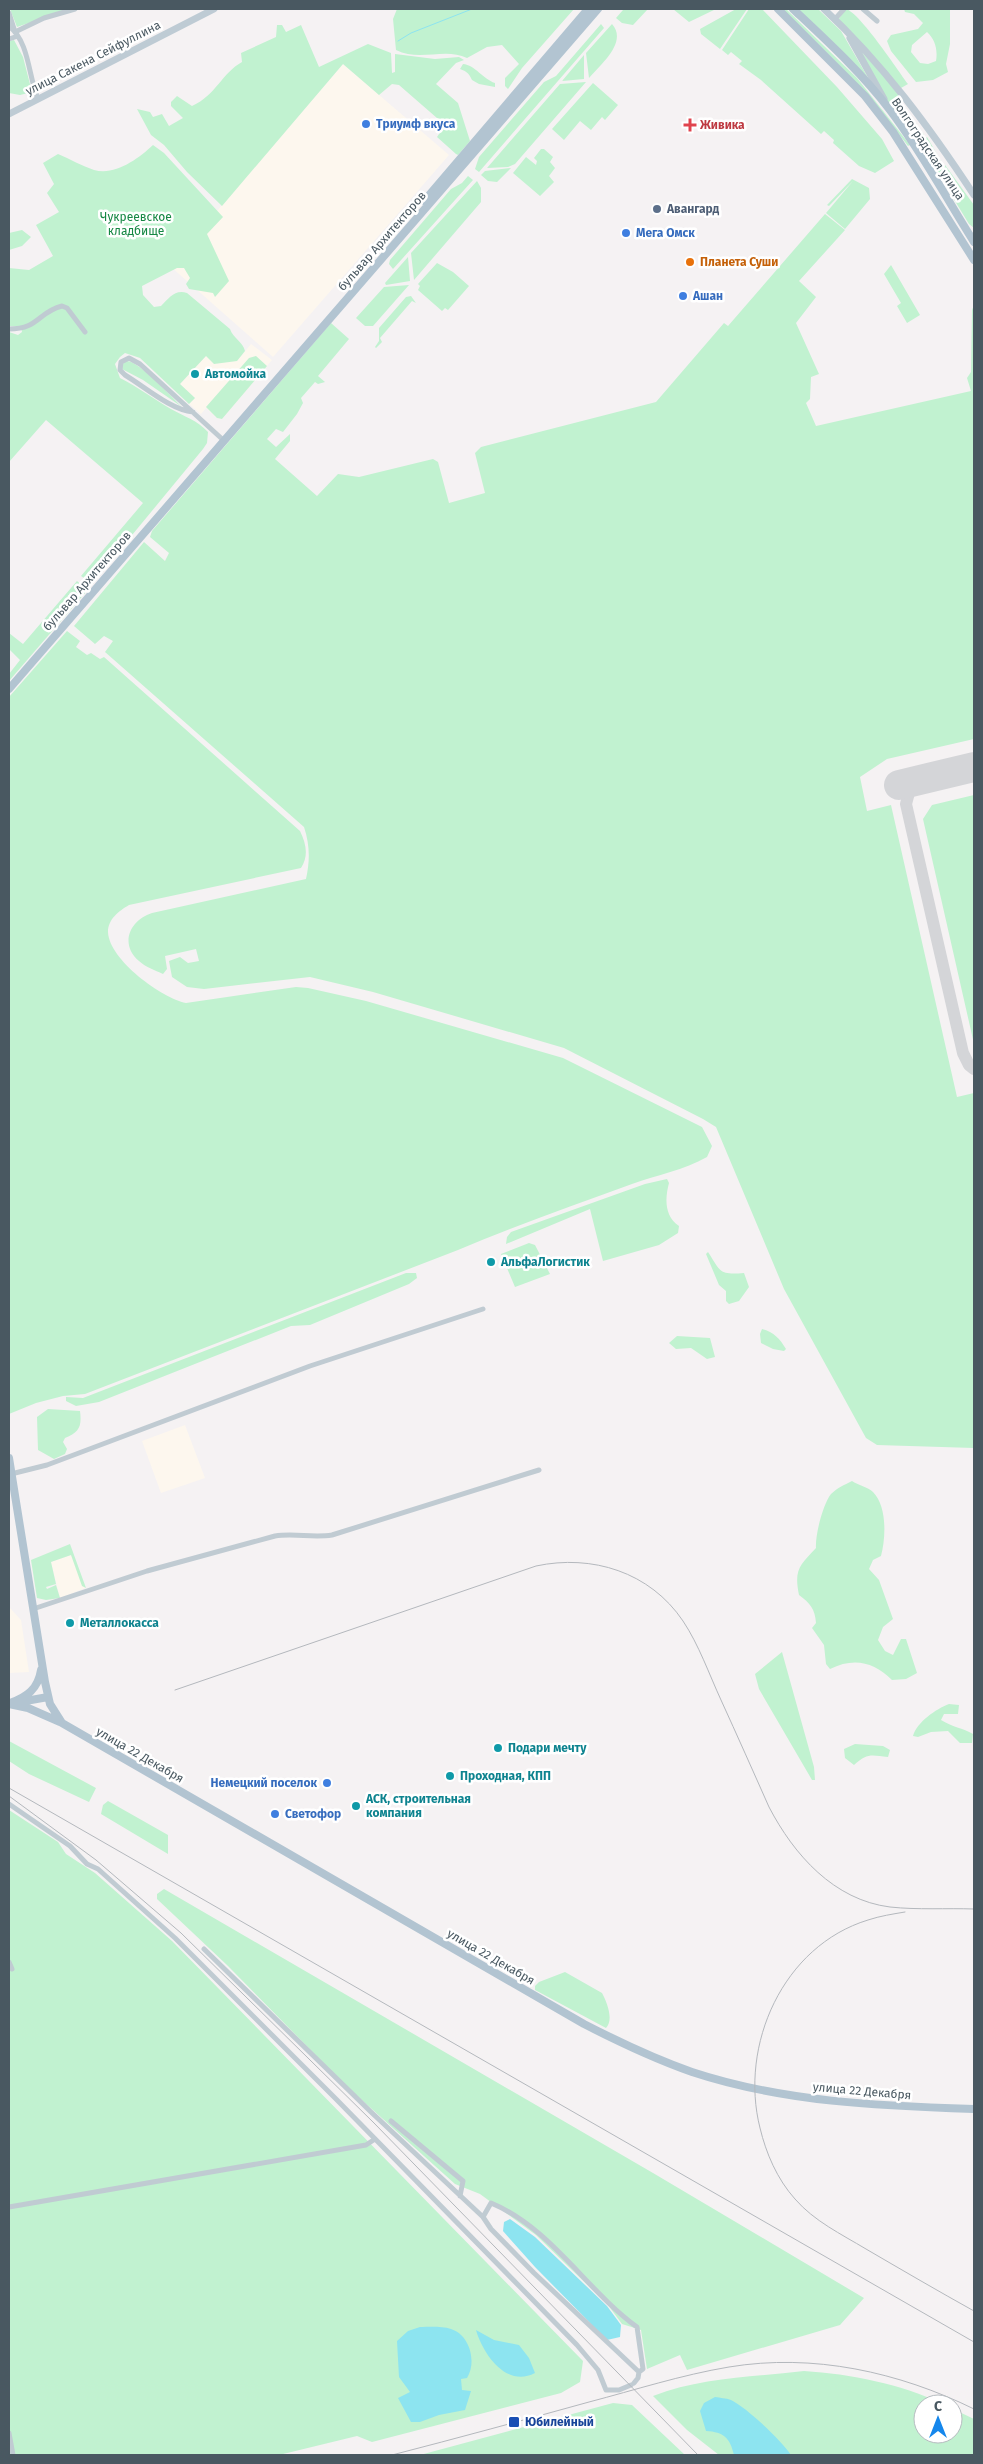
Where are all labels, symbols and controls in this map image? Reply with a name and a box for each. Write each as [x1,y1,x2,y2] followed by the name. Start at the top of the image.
[23,18,163,98] street label: улица Сакена Сейфуллина
[889,95,967,203] street label: Волгоградская улица
[376,117,456,131] place label: Триумф вкуса
[360,118,372,130] marker: Триумф вкуса
[699,118,745,132] place label: Живика
[684,119,696,131] marker: Живика
[335,188,429,294] street label: бульвар Архитекторов
[666,202,720,216] place label: Авангард
[651,203,663,215] marker: Авангард
[100,210,172,238] park label: Чукреевское кладбище
[636,226,695,240] place label: Мега Омск
[620,227,632,239] marker: Мега Омск
[700,255,778,269] place label: Планета Суши
[684,256,696,268] marker: Планета Суши
[692,289,723,303] place label: Ашан
[677,290,689,302] marker: Ашан
[204,367,266,381] place label: Автомойка
[189,368,201,380] marker: Автомойка
[40,528,134,634] street label: бульвар Архитекторов
[500,1255,590,1269] place label: АльфаЛогистик
[485,1256,497,1268] marker: АльфаЛогистик
[80,1616,159,1630] place label: Металлокасса
[64,1617,76,1629] marker: Металлокасса
[94,1724,186,1786] street label: улица 22 Декабря
[508,1741,587,1755] place label: Подари мечту
[492,1742,504,1754] marker: Подари мечту
[460,1769,551,1783] place label: Проходная, КПП
[444,1770,456,1782] marker: Проходная, КПП
[211,1776,317,1790] place label: Немецкий поселок
[321,1777,333,1789] marker: Немецкий поселок
[365,1792,471,1820] place label: АСК, строительная компания
[350,1800,362,1812] marker: АСК, строительная компания
[285,1807,341,1821] place label: Светофор
[269,1808,281,1820] marker: Светофор
[445,1926,537,1988] street label: улица 22 Декабря
[812,2080,912,2102] street label: улица 22 Декабря
[913,2394,963,2444] north arrow
[934,2398,942,2415] text: С
[507,2415,521,2429] marker: Юбилейный
[525,2415,594,2429] place label: Юбилейный

